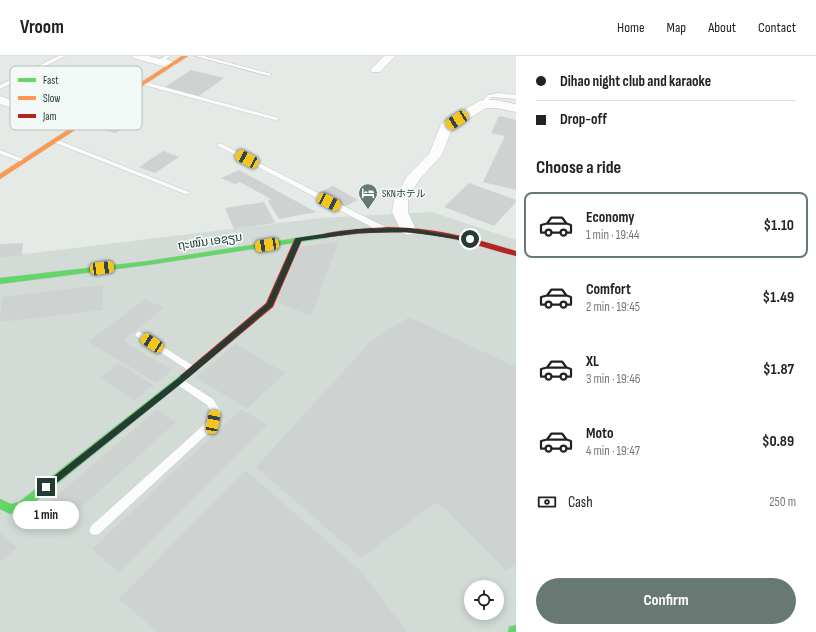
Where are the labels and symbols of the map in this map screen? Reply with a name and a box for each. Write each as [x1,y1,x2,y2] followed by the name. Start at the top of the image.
[10,66,142,130] legend
[43,74,59,87] text: Fast
[43,92,60,105] text: Slow
[444,108,470,132] car
[42,110,57,123] text: Jam
[234,148,260,170] car
[357,182,379,210] hotel icon: SKNホテル
[382,188,426,200] place label: SKNホテル
[316,191,342,213] car
[177,230,243,253] street label: ຖະໜົນ ເອຊຽນ
[461,230,479,248] route start
[254,237,280,253] car
[89,260,115,276] car
[139,331,165,355] car
[205,409,221,435] car
[37,478,55,496] route end
[13,501,79,529] callout: 1 min

